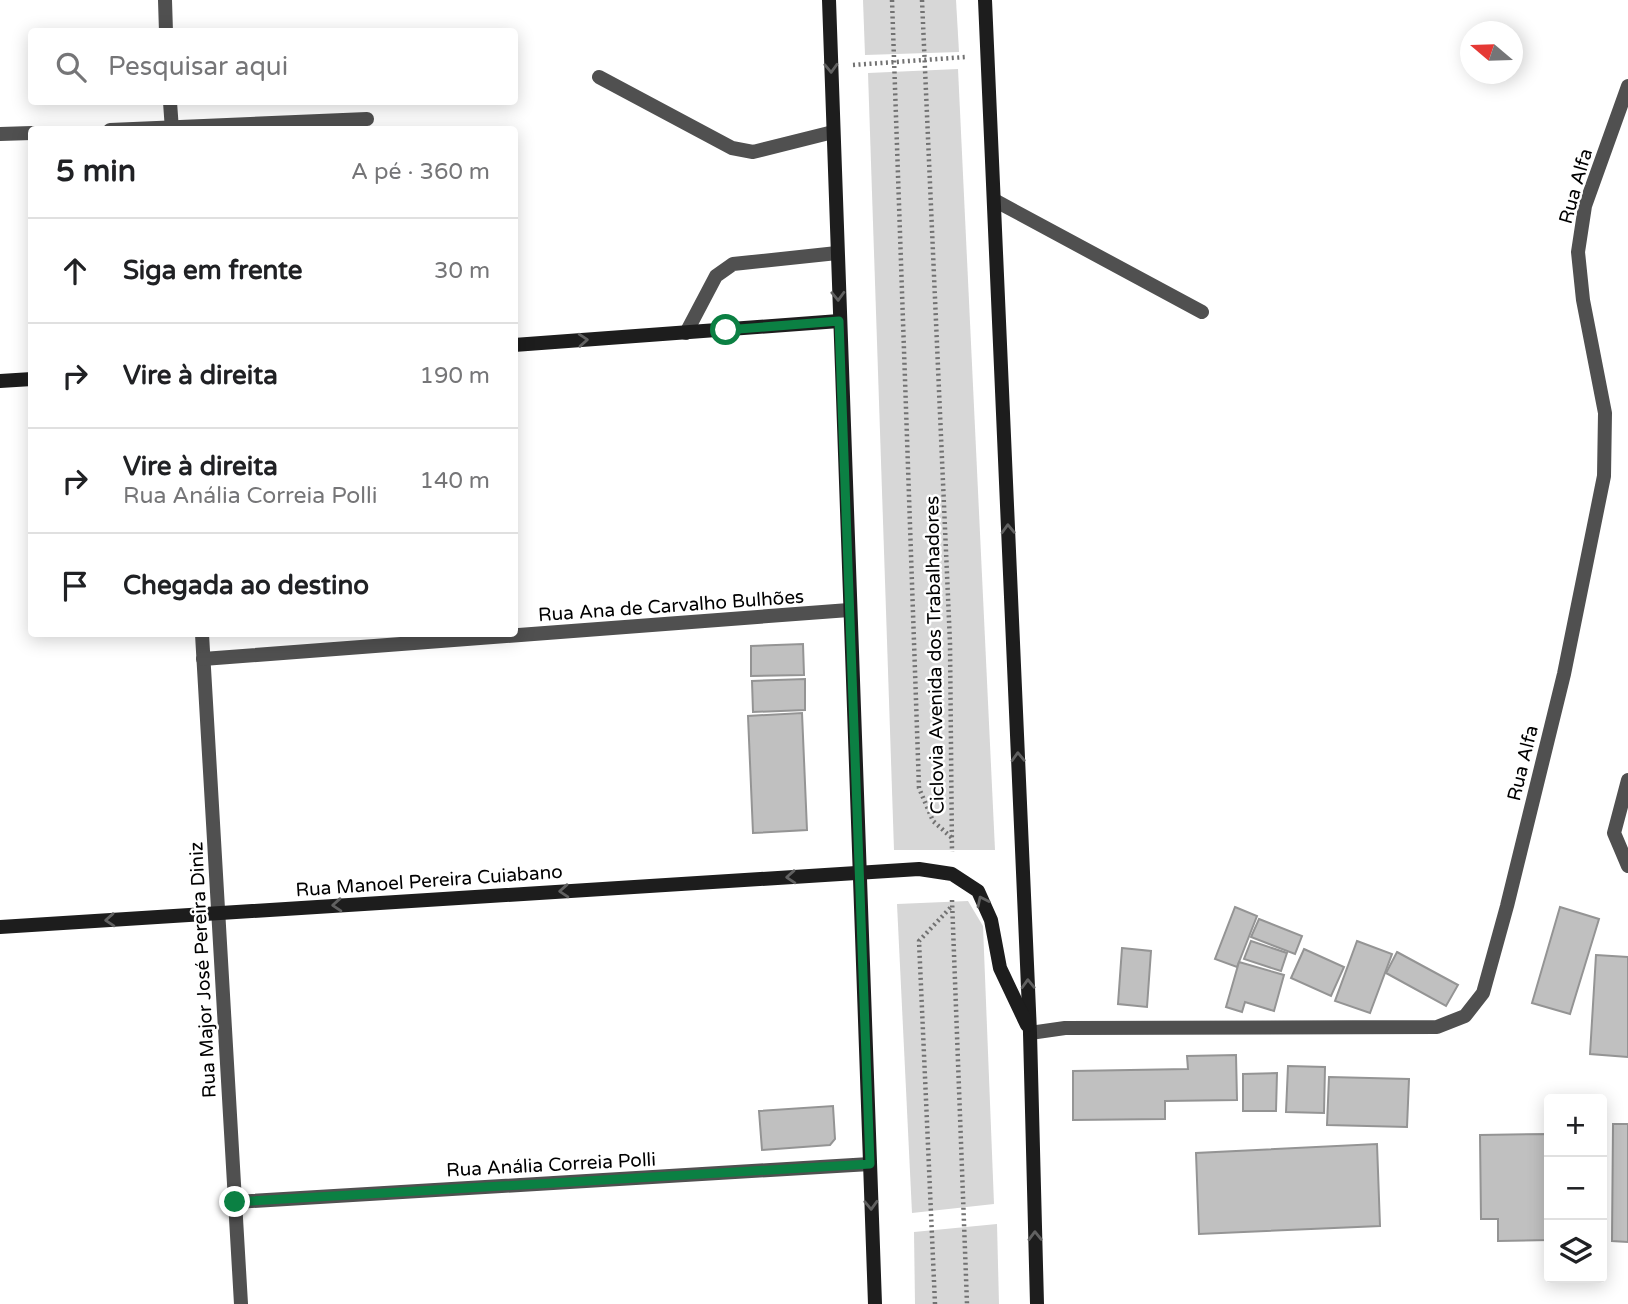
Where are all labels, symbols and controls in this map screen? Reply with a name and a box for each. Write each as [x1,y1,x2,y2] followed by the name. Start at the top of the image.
[1460,21,1523,84] north arrow
[28,28,518,105] search box
[52,48,90,86] icon: search
[108,51,288,82] text: Pesquisar aqui
[823,63,839,74] one-way arrow
[1555,146,1597,226] street label: Rua Alfa
[56,153,136,190] text: 5 min
[351,158,490,186] text: A pé · 360 m
[56,252,94,290] icon: ahead
[123,255,303,286] text: Siga em frente
[434,257,490,285] text: 30 m
[830,291,846,301] one-way arrow
[710,314,741,345] route start
[577,333,588,348] one-way arrow
[56,357,94,395] icon: right
[123,360,278,391] text: Vire à direita
[420,362,490,390] text: 190 m
[123,451,278,482] text: Vire à direita
[56,462,94,500] icon: right
[420,467,490,495] text: 140 m
[123,482,377,510] text: Rua Anália Correia Polli
[921,495,949,815] street label: Ciclovia Avenida dos Trabalhadores
[1001,524,1016,535] one-way arrow
[56,567,94,605] icon: arrive
[123,570,369,601] text: Chegada ao destino
[537,586,805,626] street label: Rua Ana de Carvalho Bulhões
[1503,723,1543,803] street label: Rua Alfa
[1011,751,1026,762] one-way arrow
[185,841,221,1099] street label: Rua Major José Pereira Diniz
[295,861,563,901] street label: Rua Manoel Pereira Cuiabano
[786,869,797,884] one-way arrow
[559,883,570,898] one-way arrow
[976,896,990,908] one-way arrow
[332,897,343,912] one-way arrow
[105,912,116,927] one-way arrow
[1021,978,1036,989] one-way arrow
[1544,1094,1607,1283] map controls
[1544,1094,1607,1157] button: +
[446,1149,657,1181] street label: Rua Anália Correia Polli
[1544,1157,1607,1220] button: −
[219,1186,250,1217] route end
[864,1200,879,1211] one-way arrow
[1544,1220,1607,1283] button: layers
[1027,1230,1043,1241] one-way arrow

